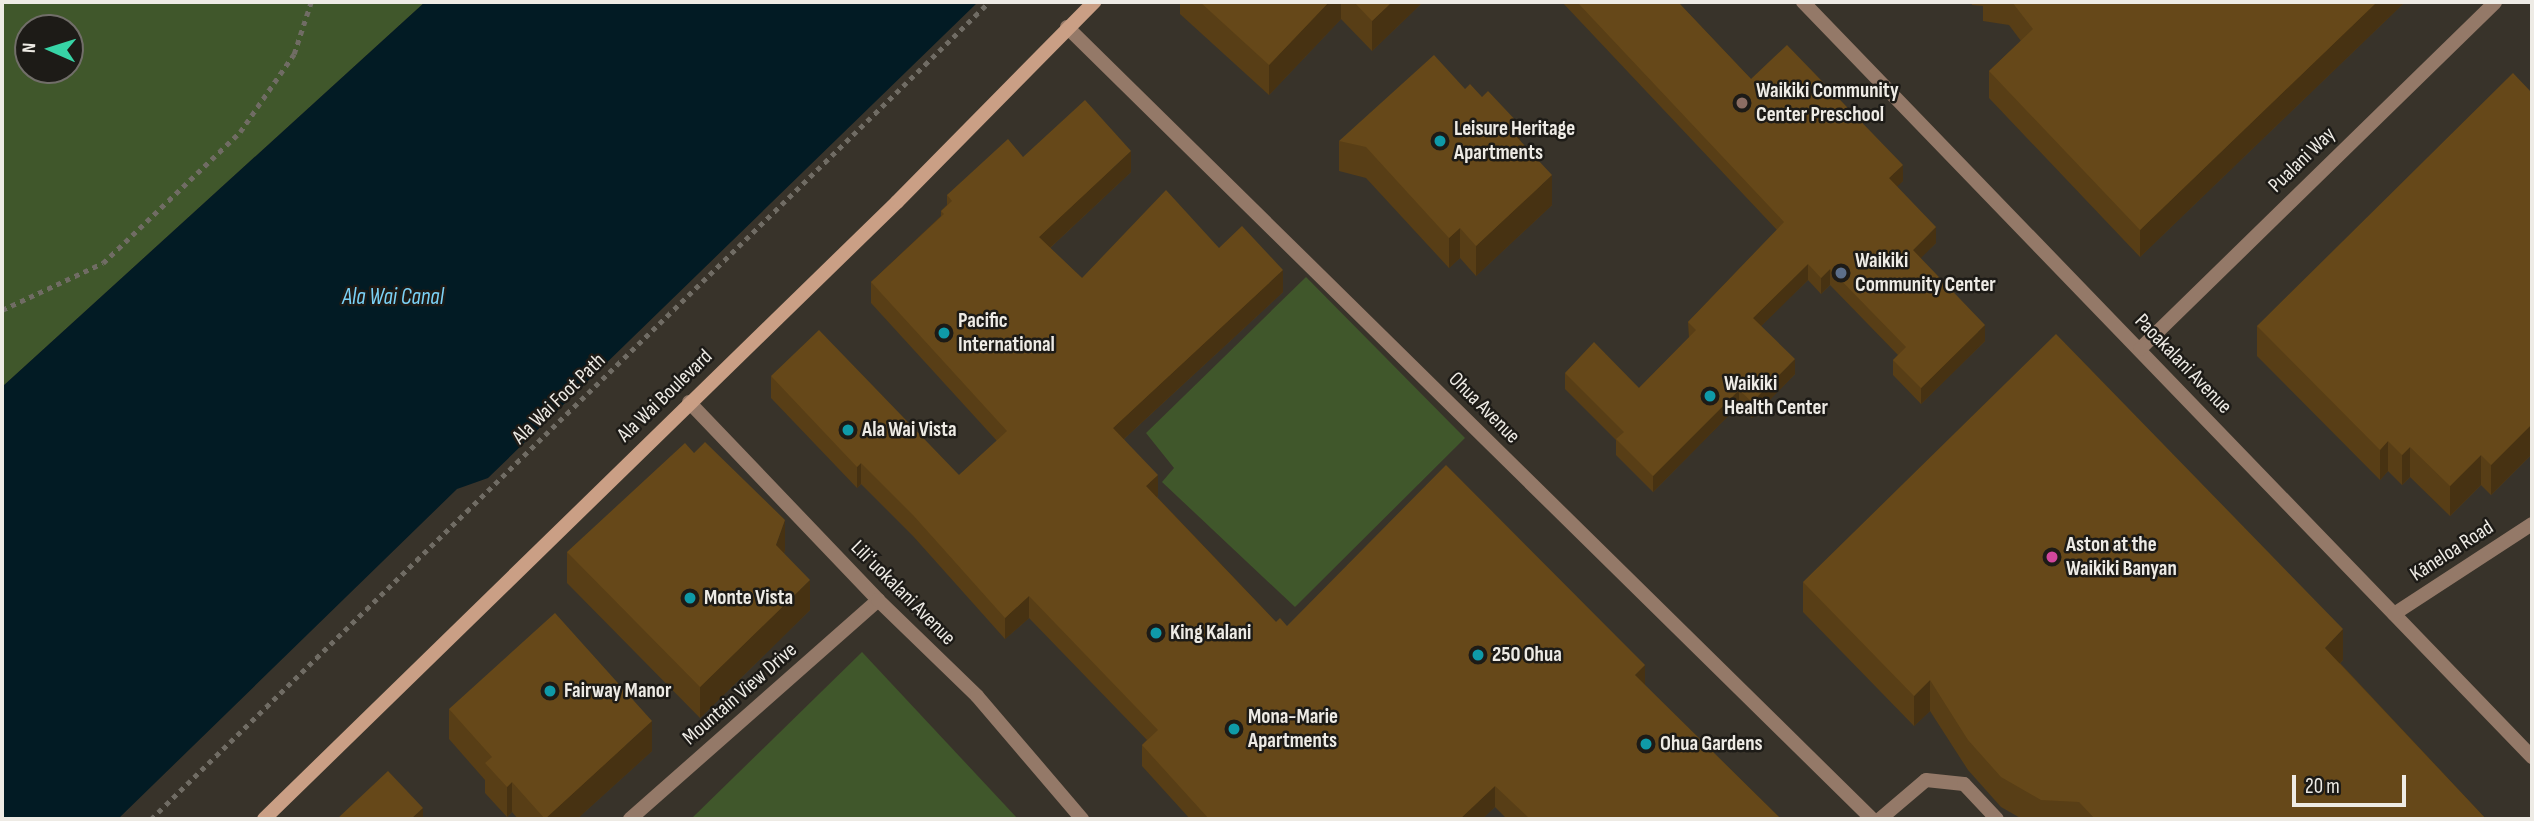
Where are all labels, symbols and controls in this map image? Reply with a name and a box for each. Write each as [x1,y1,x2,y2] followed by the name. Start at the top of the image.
[14,14,84,84] north arrow
[18,42,41,54] text: N
[1756,78,1899,128] place label: Waikiki Community Center Preschool
[1734,95,1750,111] marker: Waikiki Community Center Preschool
[1454,116,1575,166] place label: Leisure Heritage Apartments
[2263,122,2341,198] street label: Pualani Way
[1432,133,1448,149] marker: Leisure Heritage Apartments
[1855,248,1996,298] place label: Waikiki Community Center
[1833,265,1849,281] marker: Waikiki Community Center
[342,283,444,311] water label: Ala Wai Canal
[958,308,1055,358] place label: Pacific International
[2129,309,2237,419] street label: Paoakalani Avenue
[936,325,952,341] marker: Pacific International
[612,344,718,448] street label: Ala Wai Boulevard
[507,348,611,450] street label: Ala Wai Foot Path
[1443,367,1525,449] street label: Ohua Avenue
[1724,371,1828,421] place label: Waikiki Health Center
[1702,388,1718,404] marker: Waikiki Health Center
[862,417,957,443] place label: Ala Wai Vista
[840,422,856,438] marker: Ala Wai Vista
[2406,515,2498,587] street label: Kāneloa Road
[2066,532,2177,582] place label: Aston at the Waikiki Banyan
[845,535,961,651] street label: Liliʻuokalani Avenue
[2044,549,2060,565] marker: Aston at the Waikiki Banyan
[704,585,793,611] place label: Monte Vista
[682,590,698,606] marker: Monte Vista
[1170,620,1251,646] place label: King Kalani
[1148,625,1164,641] marker: King Kalani
[678,638,802,750] street label: Mountain View Drive
[1492,642,1562,668] place label: 250 Ohua
[1470,647,1486,663] marker: 250 Ohua
[564,678,671,704] place label: Fairway Manor
[542,683,558,699] marker: Fairway Manor
[1248,704,1338,754] place label: Mona-Marie Apartments
[1226,721,1242,737] marker: Mona-Marie Apartments
[1660,731,1763,757] place label: Ohua Gardens
[1638,736,1654,752] marker: Ohua Gardens
[2296,762,2410,806] scale bar
[2305,774,2340,799] text: 20 m

